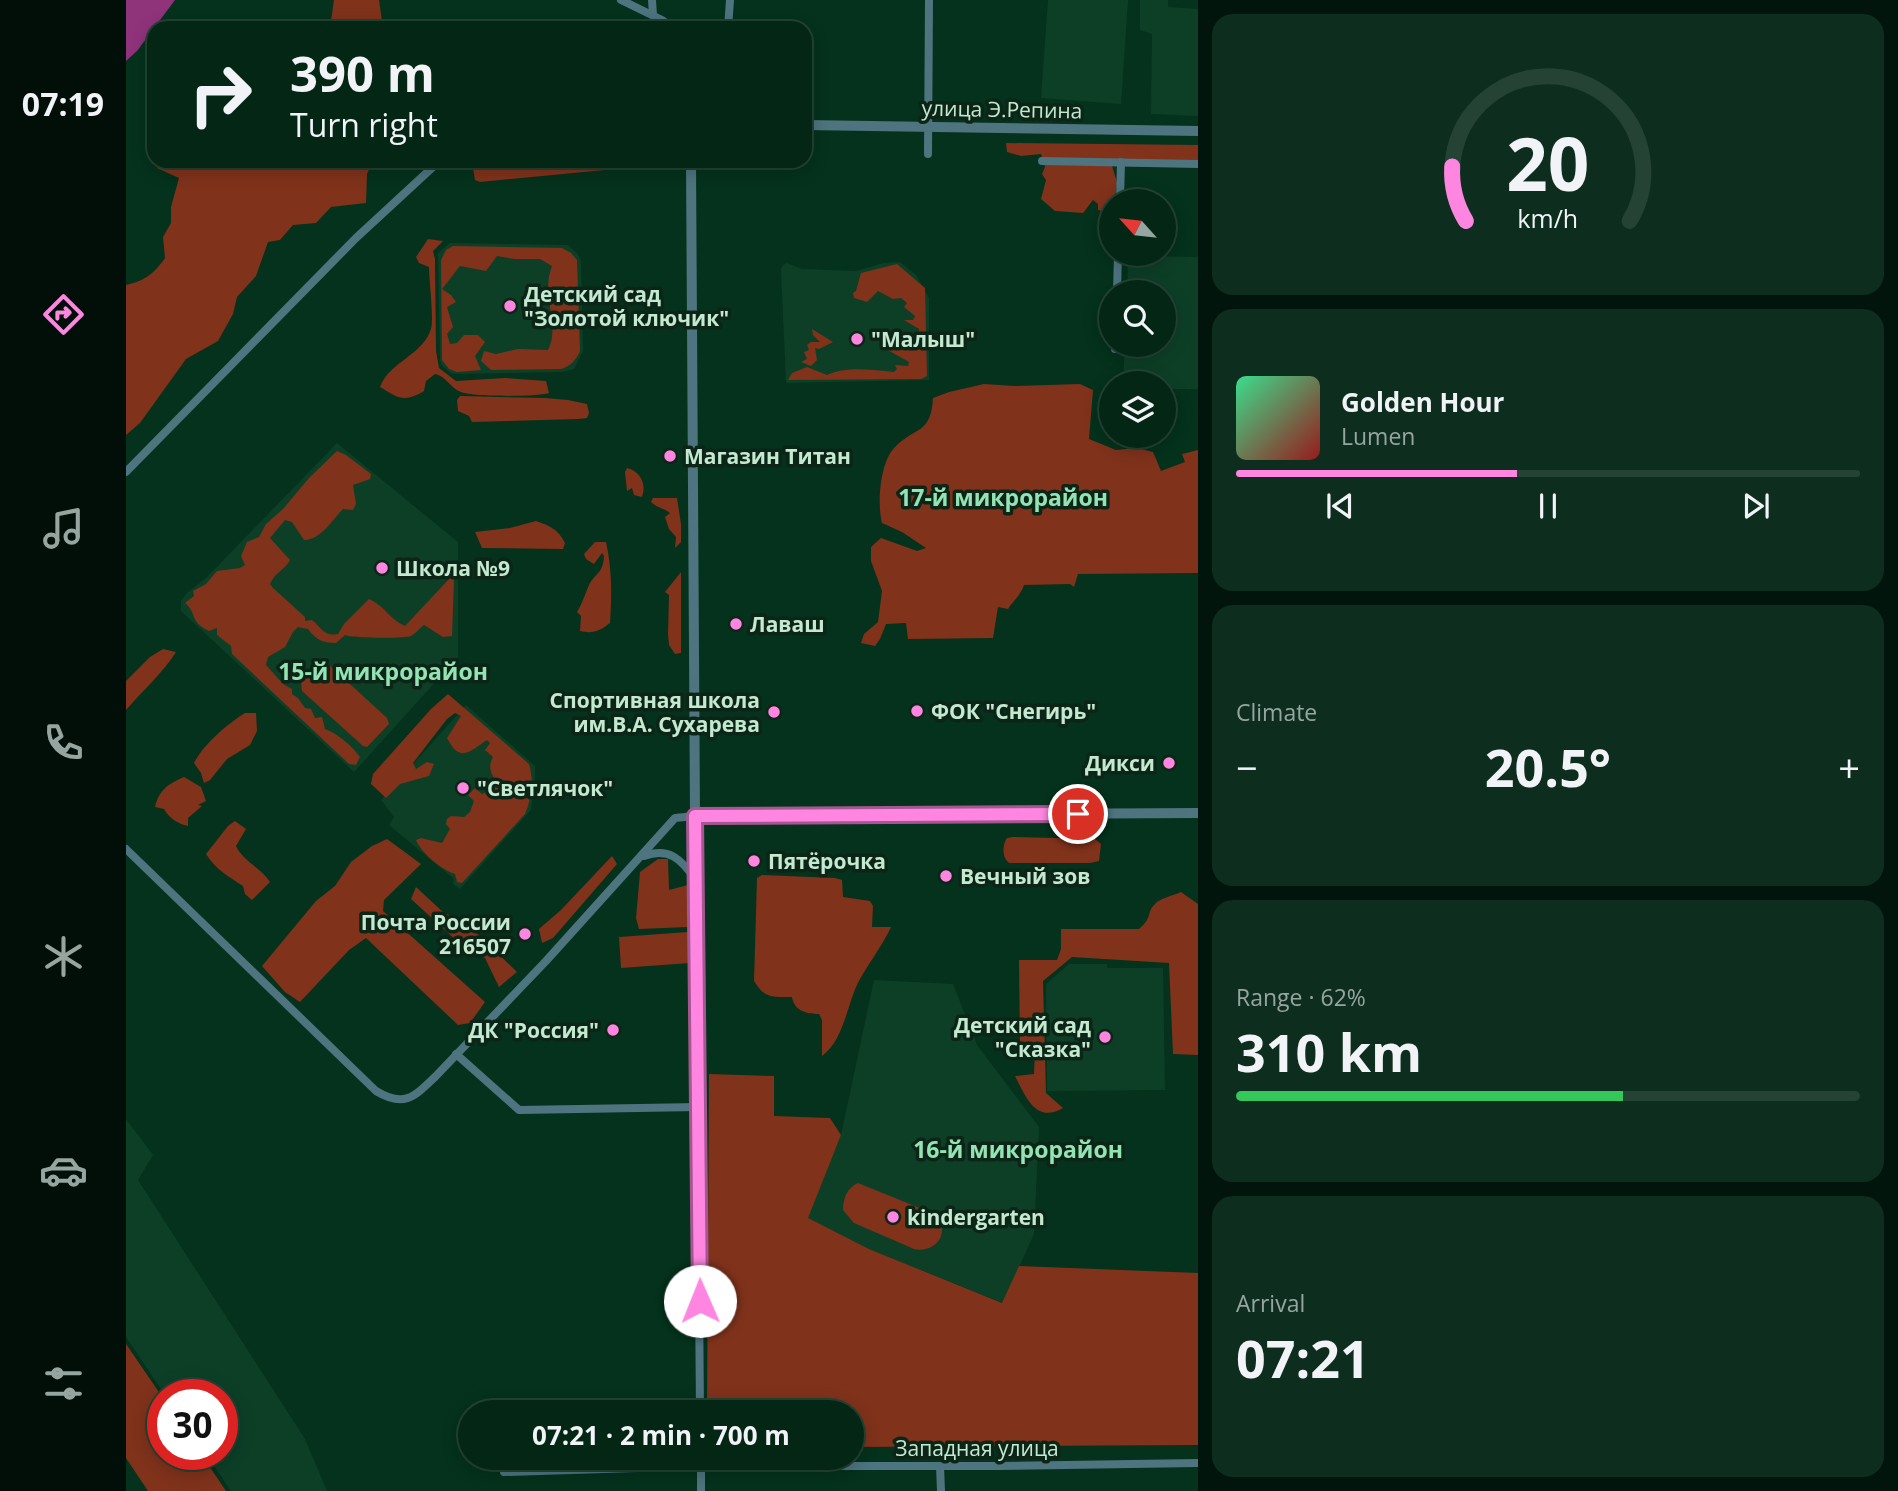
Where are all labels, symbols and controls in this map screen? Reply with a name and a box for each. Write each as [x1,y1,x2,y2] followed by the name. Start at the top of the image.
[290,40,435,106] text: 390 m
[175,49,266,140] icon: right
[22,82,104,125] text: 07:19
[921,94,1083,124] street label: улица Э.Репина
[290,103,438,146] text: Turn right
[1506,113,1590,212] text: 20
[1099,189,1176,266] north arrow
[1099,189,1176,448] map controls
[1518,201,1578,235] text: km/h
[524,280,729,332] place label: Детский сад "Золотой ключик"
[1099,280,1176,357] button: search
[39,290,88,339] icon: directions
[502,298,518,314] marker: Детский сад "Золотой ключик"
[871,325,975,353] place label: "Малыш"
[849,331,865,347] marker: "Малыш"
[1099,371,1176,448] button: layers
[1341,384,1504,420] text: Golden Hour
[1341,420,1415,452] text: Lumen
[684,442,851,470] place label: Магазин Титан
[662,448,678,464] marker: Магазин Титан
[898,481,1108,513] district label: 17-й микрорайон
[1321,487,1359,525] icon: previous
[1529,487,1567,525] icon: pause
[1737,487,1775,525] icon: next
[39,504,88,553] icon: music
[396,554,510,582] place label: Школа №9
[374,560,390,576] marker: Школа №9
[750,610,825,638] place label: Лаваш
[728,616,744,632] marker: Лаваш
[278,655,488,687] district label: 15-й микрорайон
[550,686,760,738] place label: Спортивная школа им.В.А. Сухарева
[1236,696,1317,728] text: Climate
[931,697,1096,725] place label: ФОК "Снегирь"
[909,703,925,719] marker: ФОК "Снегирь"
[766,704,782,720] marker: Спортивная школа им.В.А. Сухарева
[39,718,88,767] icon: phone
[1485,731,1611,802] text: 20.5°
[1236,741,1258,793] text: −
[1838,741,1860,793] text: +
[1085,749,1155,777] place label: Дикси
[1161,755,1177,771] marker: Дикси
[477,774,613,802] place label: "Светлячок"
[455,780,471,796] marker: "Светлячок"
[1048,784,1108,844] pin
[1059,795,1097,833] icon: arrive
[768,847,886,875] place label: Пятёрочка
[746,853,762,869] marker: Пятёрочка
[960,862,1091,890] place label: Вечный зов
[938,868,954,884] marker: Вечный зов
[361,908,511,960] place label: Почта России 216507
[517,926,533,942] marker: Почта России 216507
[39,932,88,981] icon: climate
[1236,981,1366,1013] text: Range · 62%
[954,1011,1091,1063] place label: Детский сад "Сказка"
[468,1016,599,1044] place label: ДК "Россия"
[1236,1016,1422,1087] text: 310 km
[605,1022,621,1038] marker: ДК "Россия"
[1097,1029,1113,1045] marker: Детский сад "Сказка"
[913,1133,1123,1165] district label: 16-й микрорайон
[39,1146,88,1195] icon: car
[907,1203,1045,1231] place label: kindergarten
[885,1209,901,1225] marker: kindergarten
[663,1264,737,1338] position arrow
[1236,1287,1305,1319] text: Arrival
[1236,1322,1370,1393] text: 07:21
[39,1359,88,1408] icon: filters
[147,1379,238,1470] speed limit sign: 30
[532,1417,790,1453] text: 07:21 · 2 min · 700 m
[895,1434,1059,1462] street label: Западная улица

